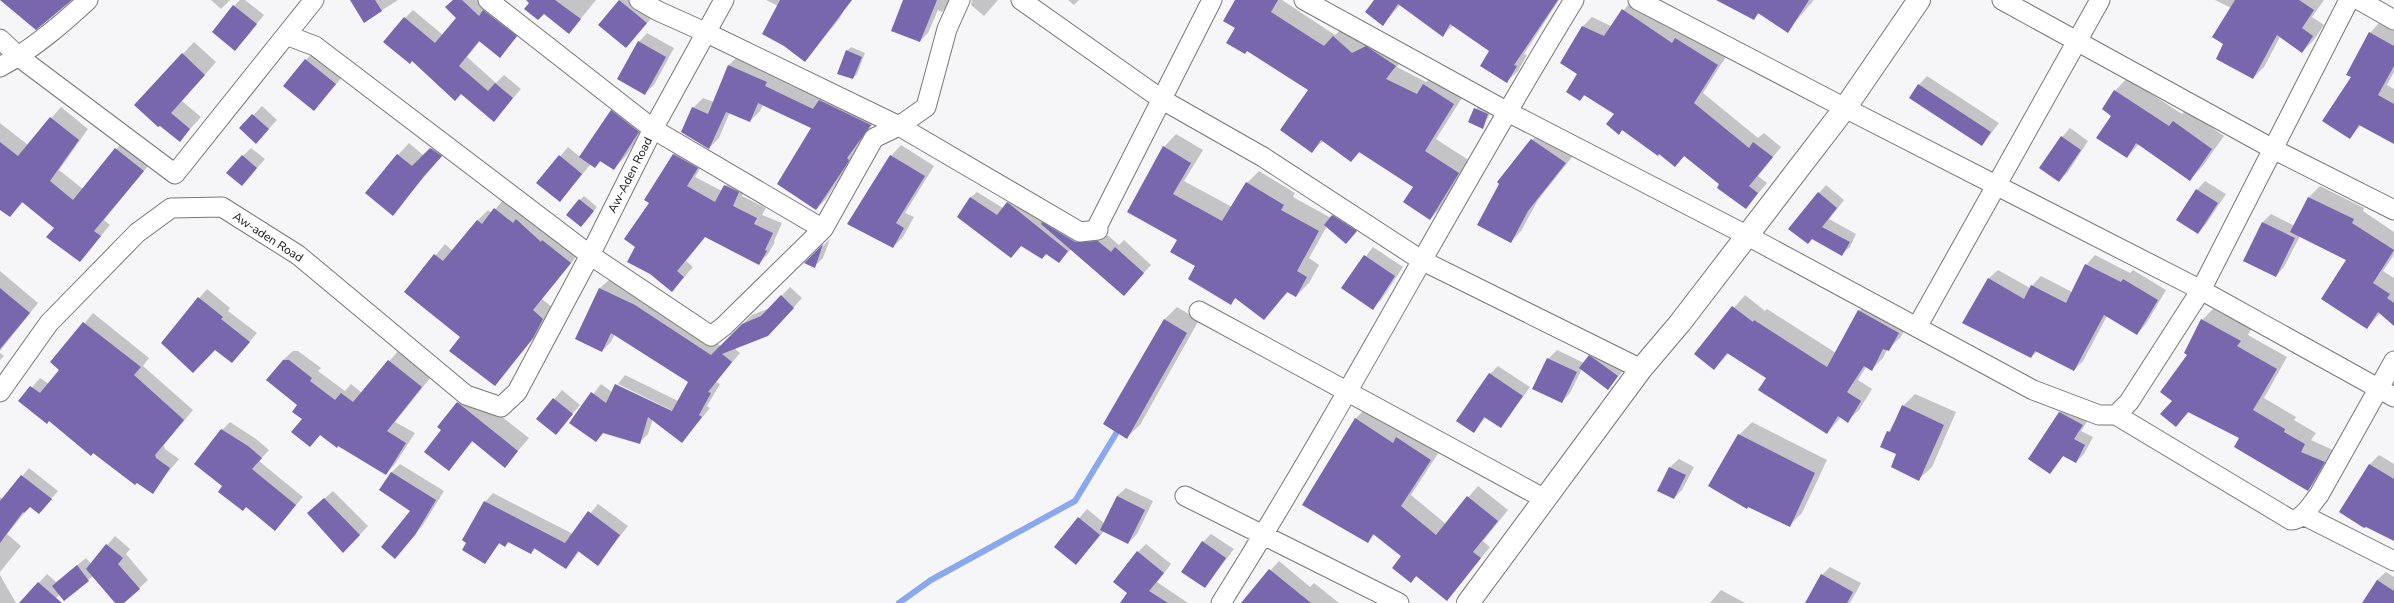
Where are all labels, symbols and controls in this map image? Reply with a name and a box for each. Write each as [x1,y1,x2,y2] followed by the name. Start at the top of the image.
[604,134,656,216] street label: Aw-Aden Road
[230,208,306,266] street label: Aw-aden Road

